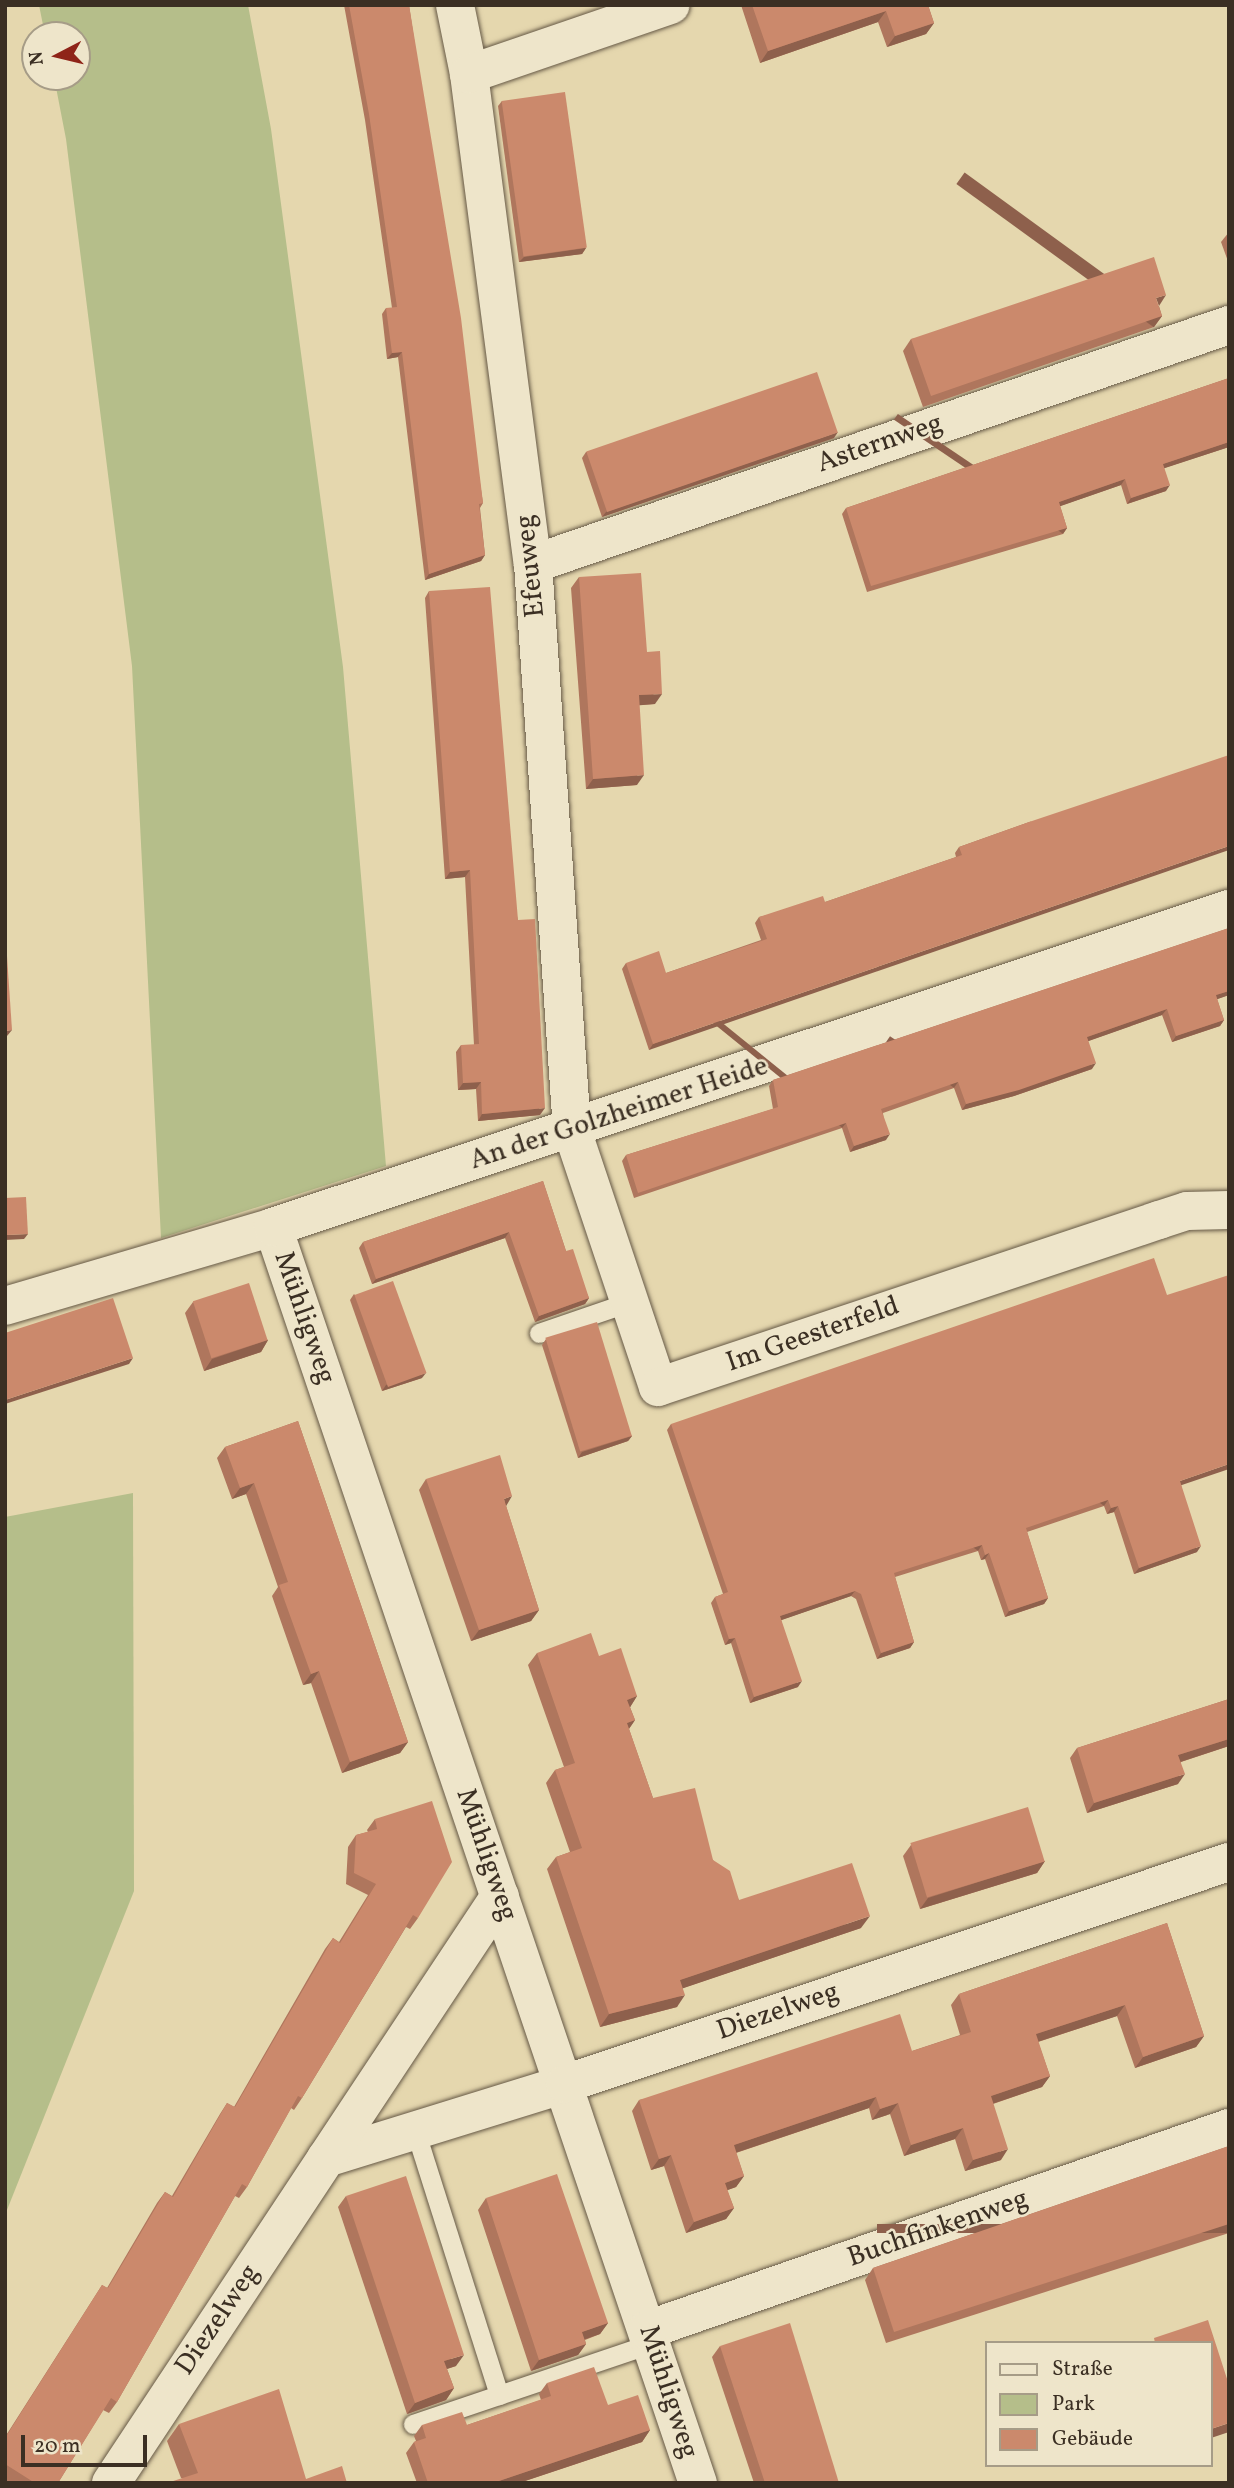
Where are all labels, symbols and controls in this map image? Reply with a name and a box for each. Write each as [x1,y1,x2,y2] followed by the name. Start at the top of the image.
[21,21,91,91] north arrow
[23,50,51,67] text: N
[813,407,947,481] street label: Asternweg
[509,513,553,619] street label: Efeuweg
[466,1050,772,1178] street label: An der Golzheimer Heide
[266,1247,342,1389] street label: Mühligweg
[722,1290,904,1380] street label: Im Geesterfeld
[448,1784,524,1926] street label: Mühligweg
[713,1975,843,2049] street label: Diezelweg
[843,2182,1033,2276] street label: Buchfinkenweg
[169,2258,267,2382] street label: Diezelweg
[631,2321,705,2463] street label: Mühligweg
[986,2341,1213,2467] legend
[1052,2355,1113,2384] text: Straße
[1052,2390,1095,2419] text: Park
[24,2422,150,2466] scale bar
[1052,2425,1133,2454] text: Gebäude
[34,2432,80,2461] text: 20 m

